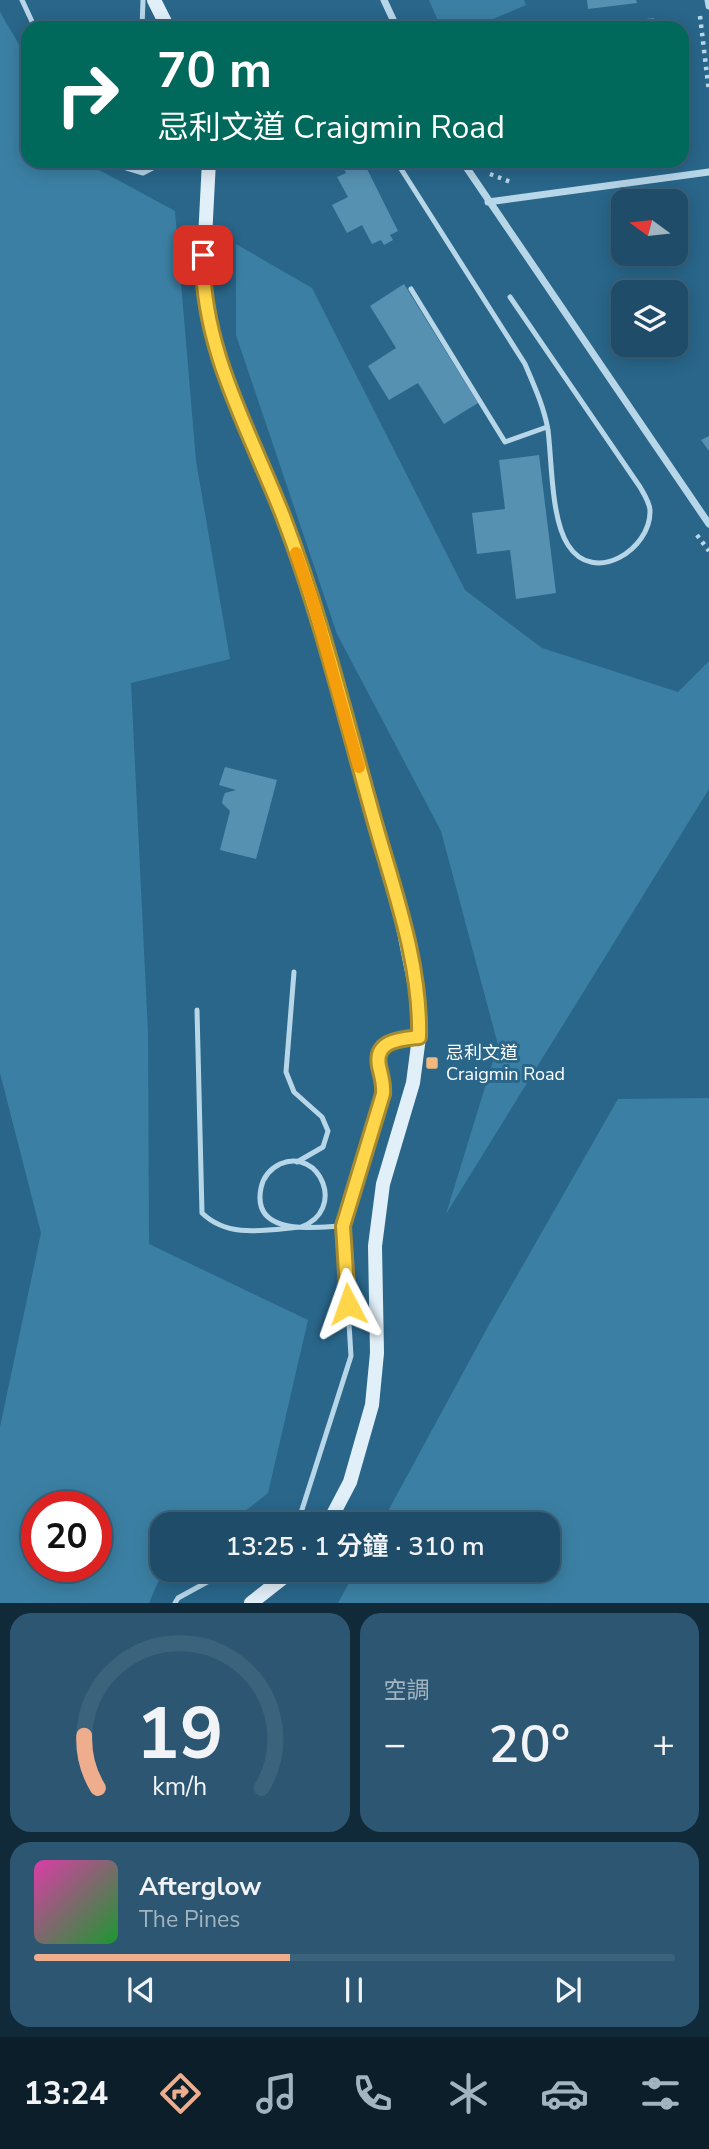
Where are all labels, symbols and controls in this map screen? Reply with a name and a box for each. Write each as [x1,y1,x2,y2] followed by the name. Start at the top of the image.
[157,37,272,104] text: 70 m
[42,49,133,140] icon: right
[157,106,505,149] text: 忌利文道 Craigmin Road
[611,189,688,266] north arrow
[611,189,688,357] map controls
[173,225,233,285] pin
[184,236,222,274] icon: arrive
[611,280,688,357] button: layers
[446,1041,565,1086] place label: 忌利文道 Craigmin Road
[424,1055,440,1071] marker: 忌利文道 Craigmin Road
[311,1267,385,1341] position arrow
[21,1491,112,1582] speed limit sign: 20
[226,1529,484,1564] text: 13:25 · 1 分鐘 · 310 m
[384,1675,430,1706] text: 空調
[136,1685,223,1785] text: 19
[488,1709,570,1780] text: 20°
[384,1719,406,1770] text: −
[652,1719,675,1770] text: +
[152,1770,207,1804] text: km/h
[139,1869,262,1904] text: Afterglow
[139,1904,240,1935] text: The Pines
[122,1971,160,2009] icon: previous
[335,1971,373,2009] icon: pause
[549,1971,587,2009] icon: next
[156,2069,205,2118] icon: directions
[252,2069,301,2118] icon: music
[348,2069,397,2118] icon: phone
[444,2069,493,2118] icon: climate
[540,2069,589,2118] icon: car
[636,2069,685,2118] icon: filters
[24,2072,108,2115] text: 13:24

